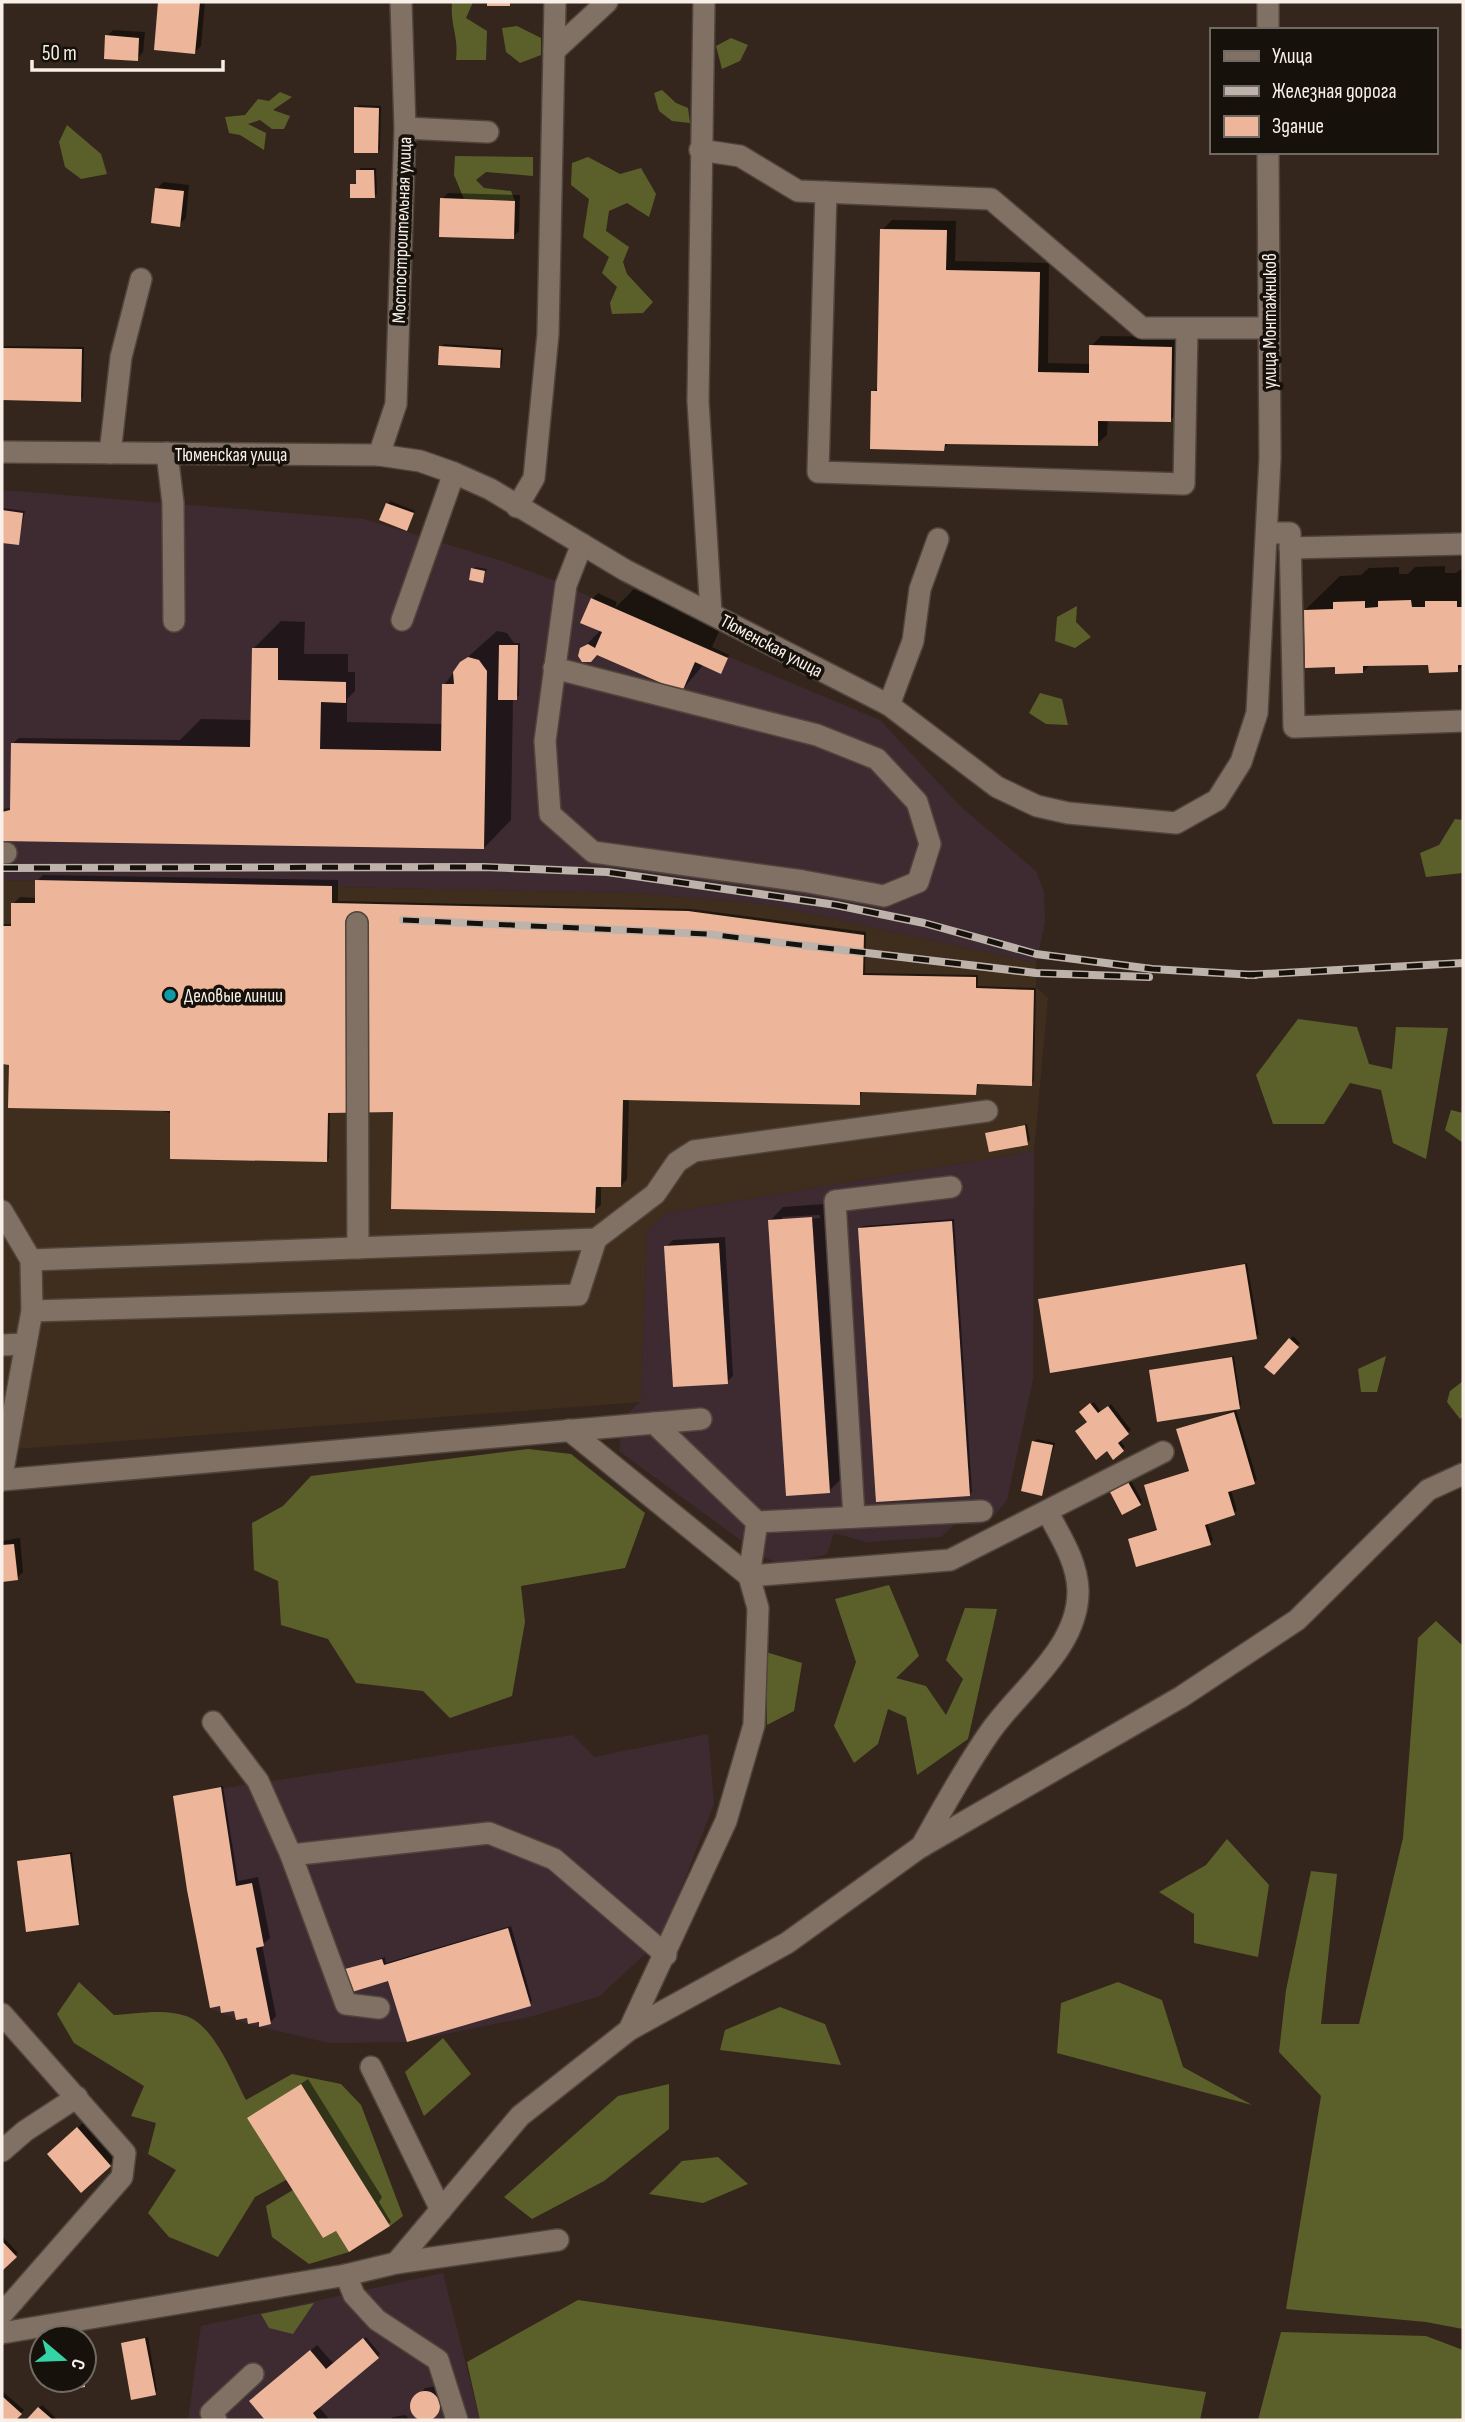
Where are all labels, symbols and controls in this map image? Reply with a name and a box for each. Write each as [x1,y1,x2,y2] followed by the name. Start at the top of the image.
[32,28,222,72] scale bar
[1210,28,1437,154] legend
[42,41,77,66] text: 50 m
[1272,44,1313,69] text: Улица
[1272,79,1397,104] text: Железная дорога
[1272,114,1324,139] text: Здание
[388,136,417,324] street label: Мостостроительная улица
[1259,253,1282,389] street label: улица Монтажников
[175,444,287,467] street label: Тюменская улица
[716,610,826,683] street label: Тюменская улица
[184,985,283,1008] place label: Деловые линии
[162,987,178,1003] marker: Деловые линии
[28,2324,98,2394] north arrow
[65,2356,90,2373] text: С

